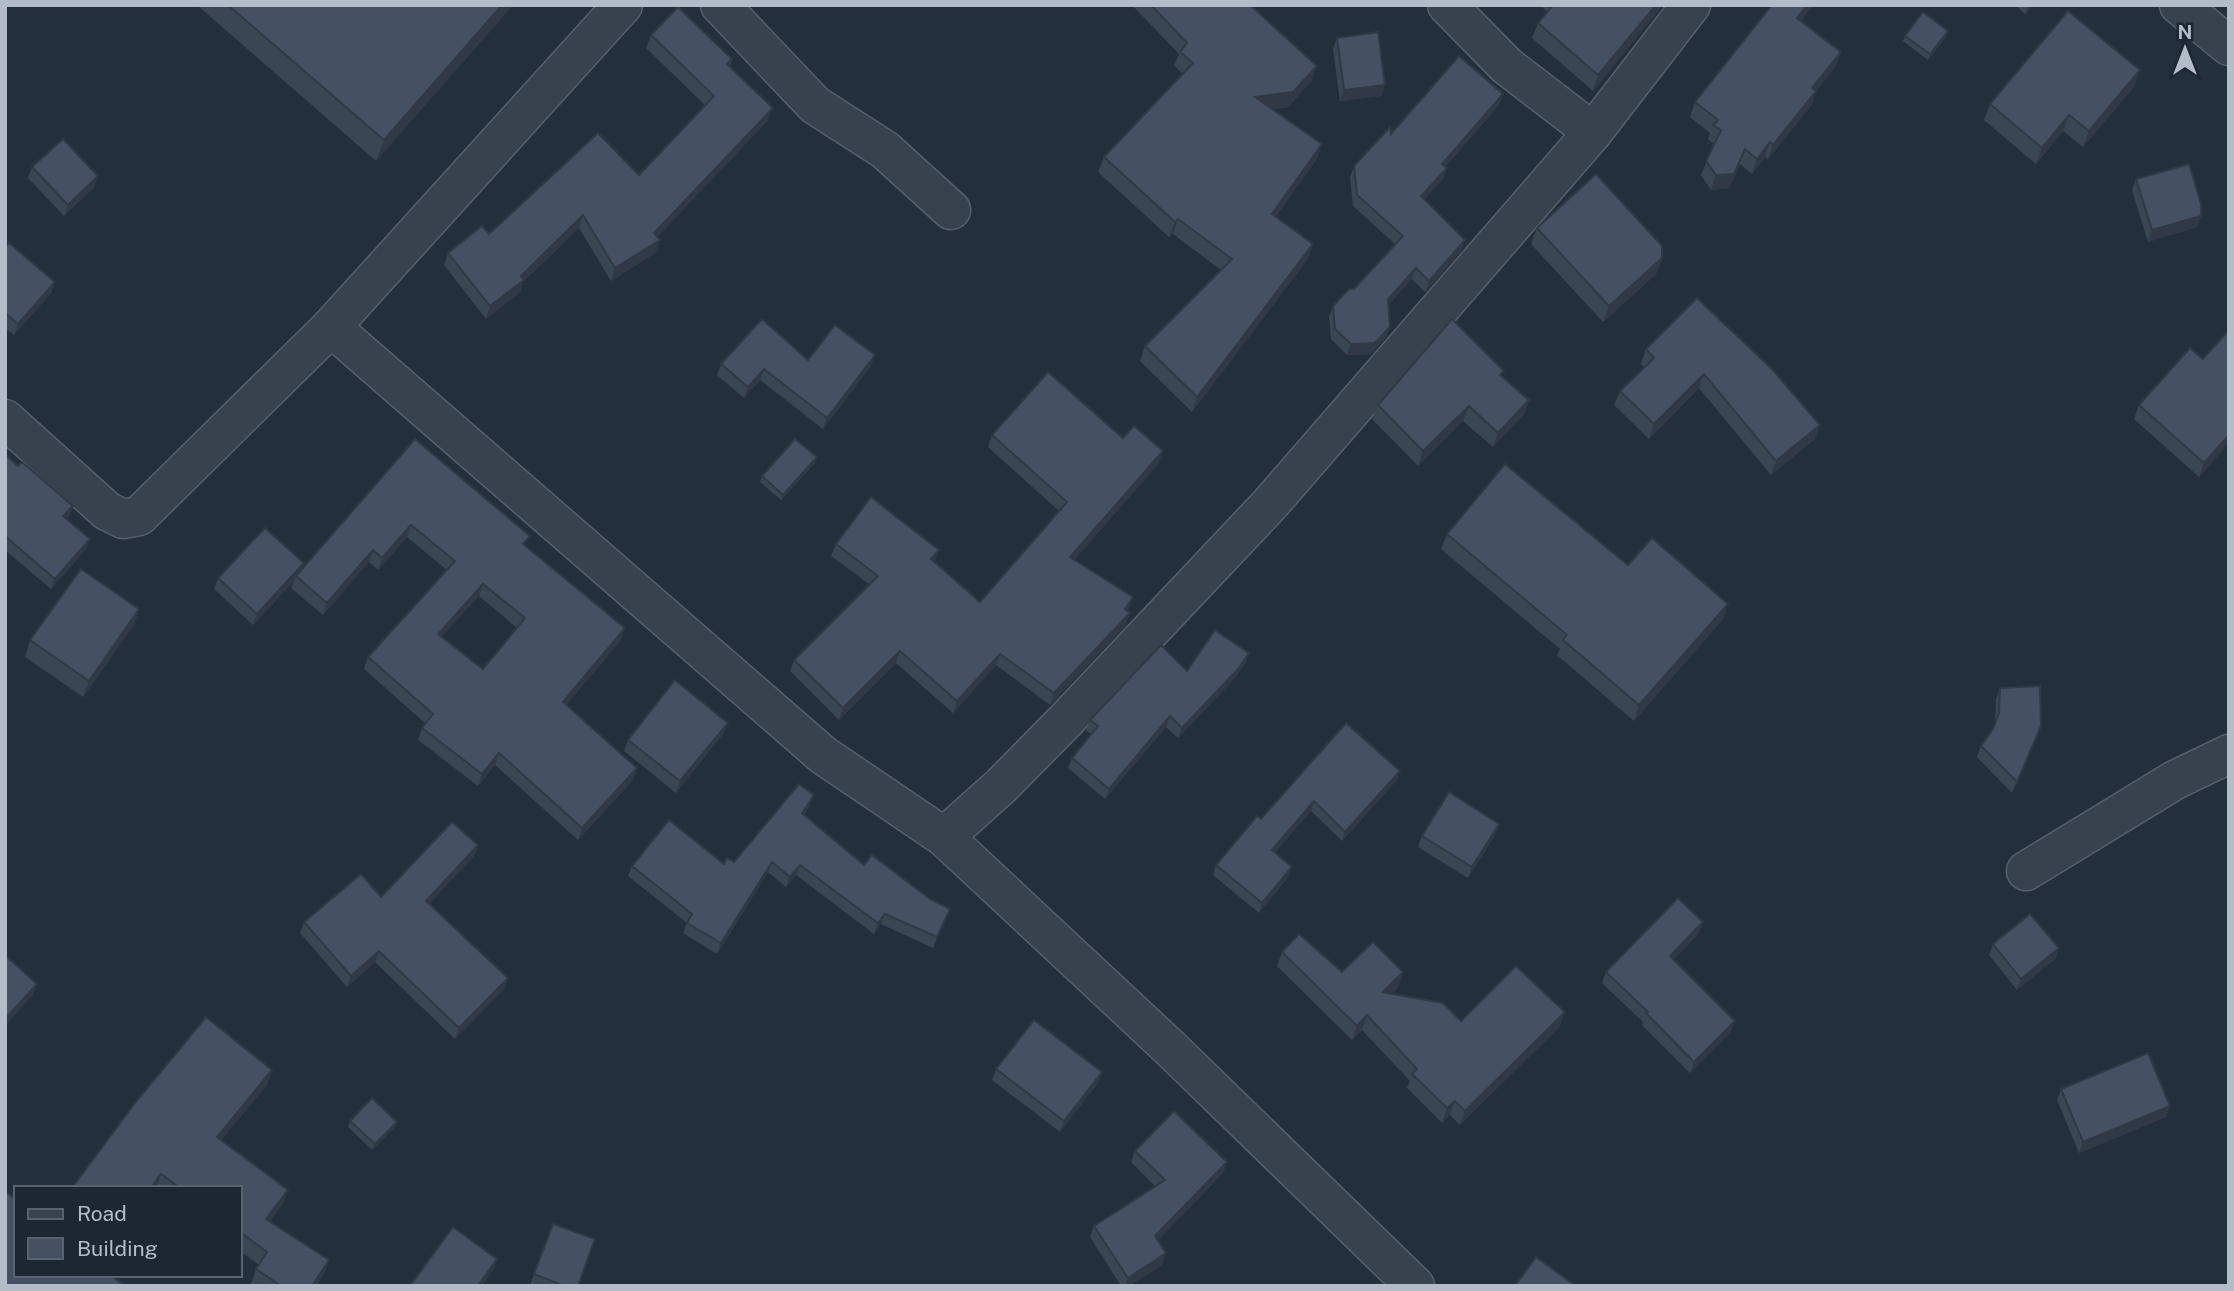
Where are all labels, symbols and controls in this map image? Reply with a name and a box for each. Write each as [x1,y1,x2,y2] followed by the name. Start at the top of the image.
[2150,14,2220,84] north arrow
[2178,21,2192,43] text: N
[14,1186,242,1277] legend
[77,1201,127,1226] text: Road
[77,1236,158,1261] text: Building

